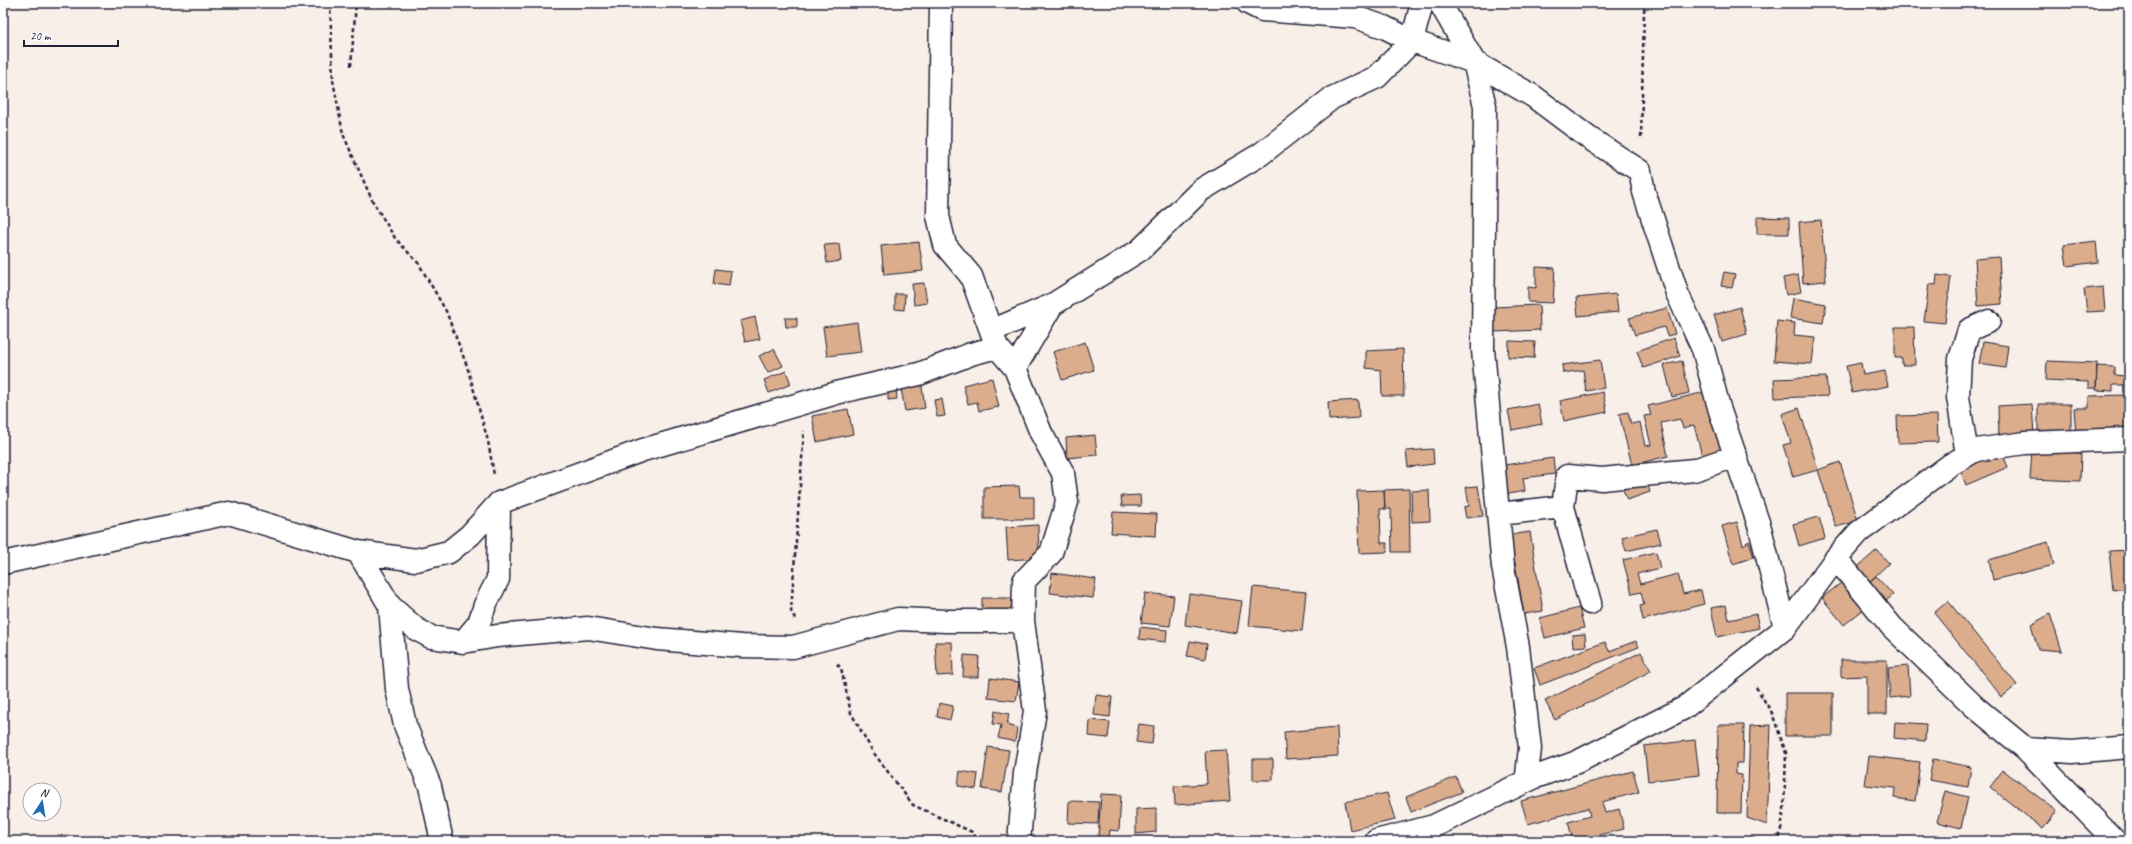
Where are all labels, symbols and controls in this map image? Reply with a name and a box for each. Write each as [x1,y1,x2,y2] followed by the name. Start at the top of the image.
[24,22,118,48] scale bar
[30,28,52,44] text: 20 m
[22,782,62,822] north arrow
[39,785,51,800] text: N

